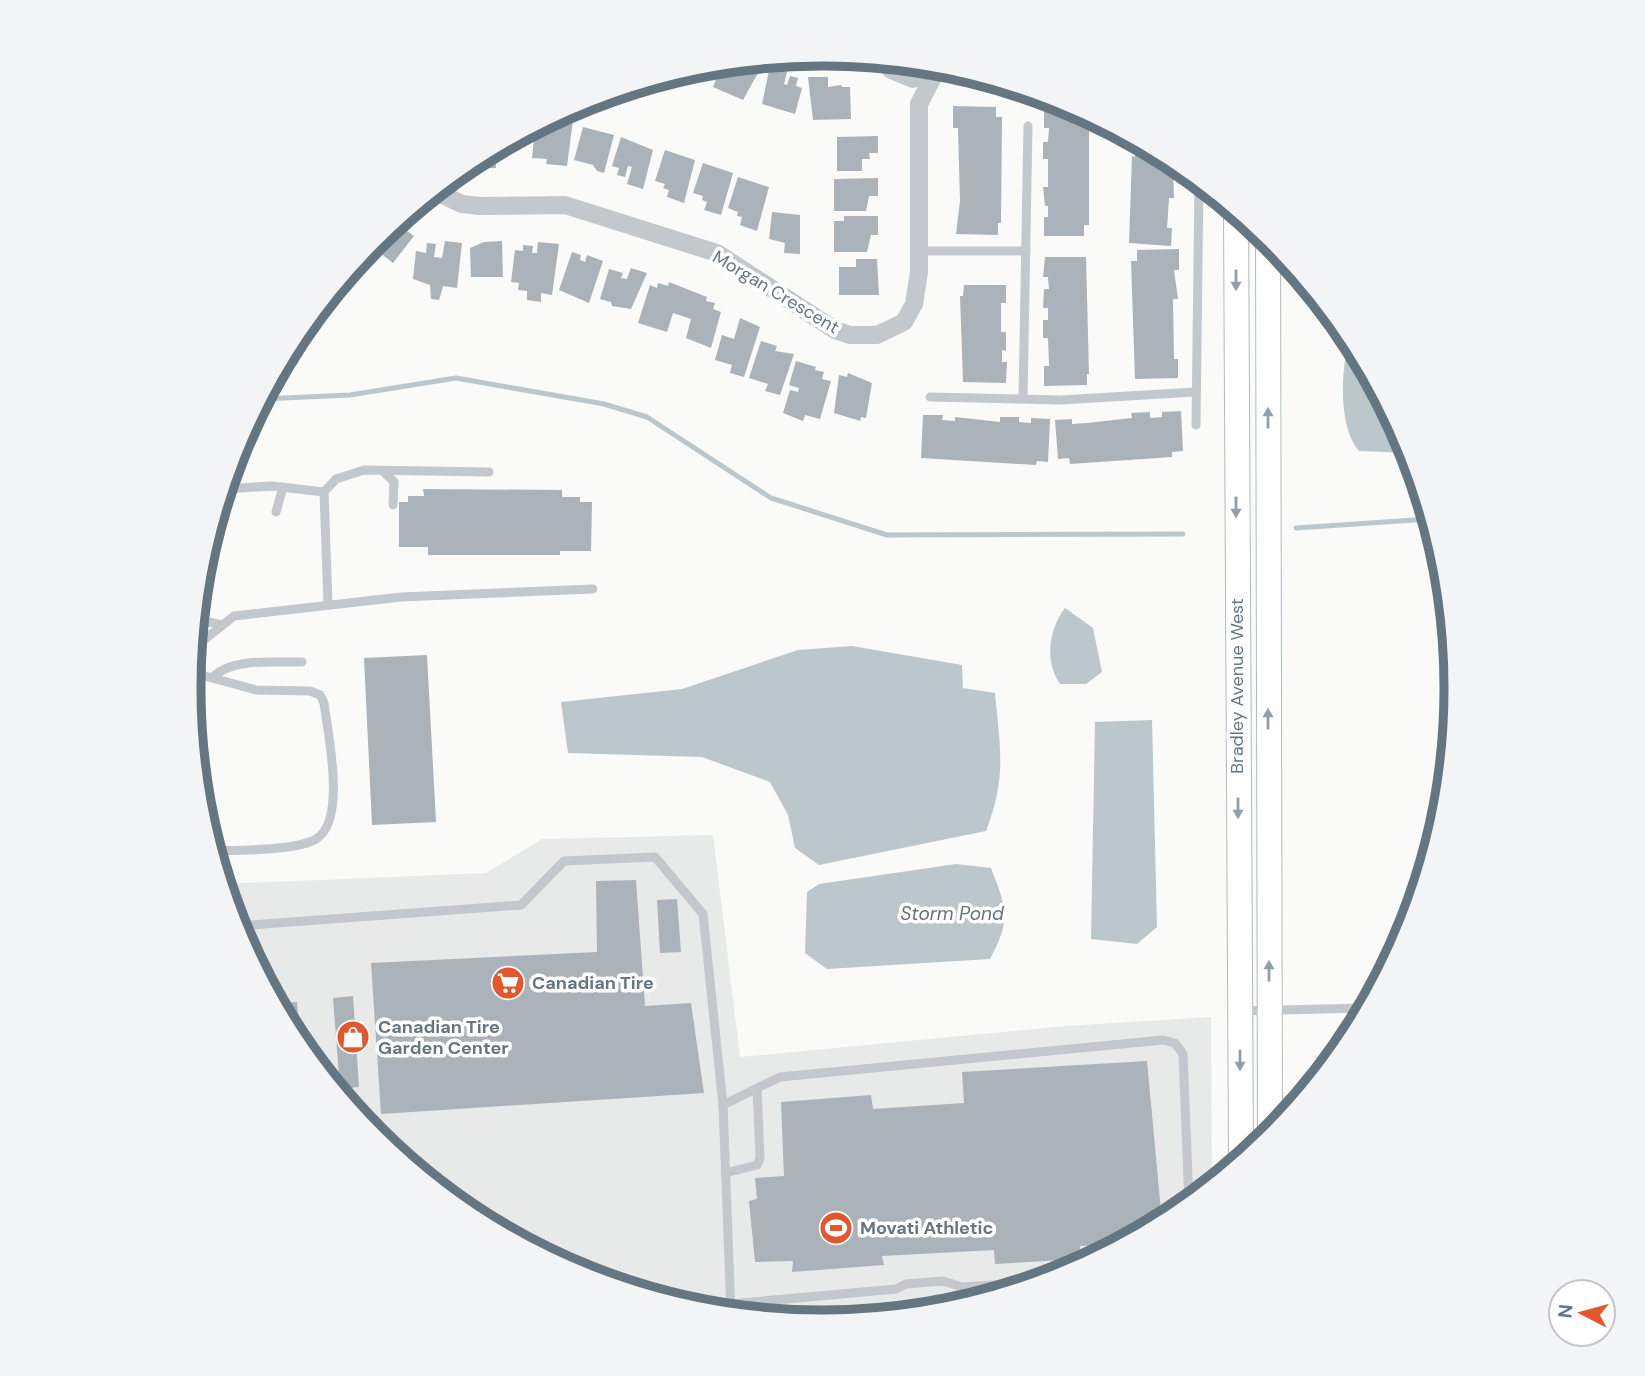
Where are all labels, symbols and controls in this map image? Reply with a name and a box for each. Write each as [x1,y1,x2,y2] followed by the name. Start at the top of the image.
[708,245,844,339] street label: Morgan Crescent
[1230,269,1242,291] one-way arrow
[1262,406,1274,428] one-way arrow
[1230,497,1242,519] one-way arrow
[1225,598,1249,774] street label: Bradley Avenue West
[1262,707,1274,729] one-way arrow
[1232,798,1244,820] one-way arrow
[900,901,1005,926] water label: Storm Pond
[1263,959,1275,981] one-way arrow
[489,964,527,1002] supermarket icon: Canadian Tire
[532,971,654,995] place label: Canadian Tire
[378,1015,509,1060] place label: Canadian Tire Garden Center
[334,1018,372,1056] shop icon: Canadian Tire Garden Center
[1234,1050,1246,1072] one-way arrow
[817,1209,855,1247] sports icon: Movati Athletic
[860,1216,994,1240] place label: Movati Athletic
[1547,1278,1617,1348] north arrow
[1552,1303,1579,1319] text: N

